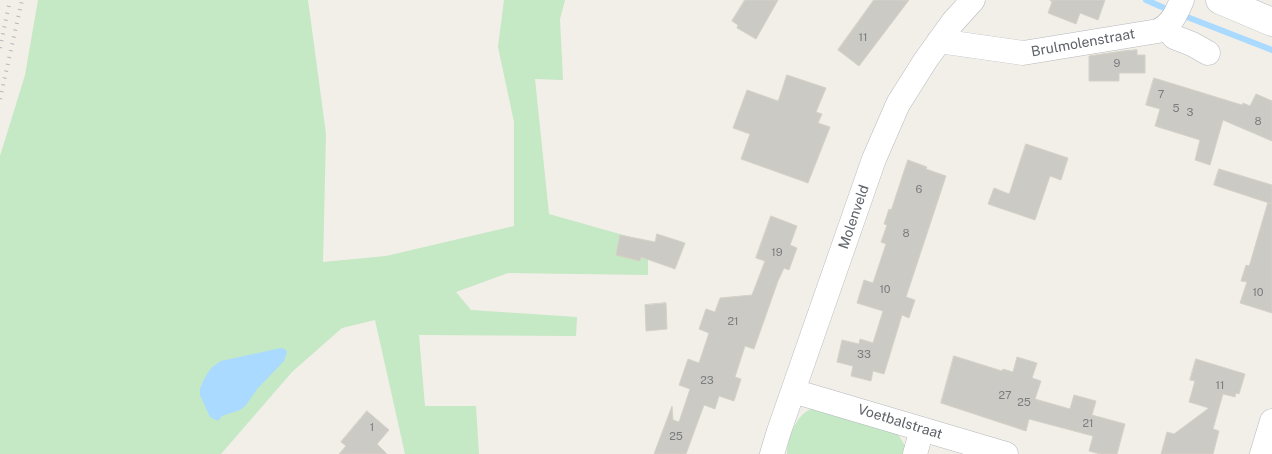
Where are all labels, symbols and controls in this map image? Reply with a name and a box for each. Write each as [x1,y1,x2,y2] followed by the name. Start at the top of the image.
[1030,26,1136,60] street label: Brulmolenstraat
[859,31,867,45] house number: 11
[1114,57,1120,71] house number: 9
[1158,88,1164,102] house number: 7
[1172,102,1180,116] house number: 5
[1187,106,1193,120] house number: 3
[1254,115,1262,129] house number: 8
[835,183,873,251] street label: Molenveld
[916,183,922,197] house number: 6
[902,227,910,241] house number: 8
[771,246,783,260] house number: 19
[879,283,891,297] house number: 10
[1252,286,1264,300] house number: 10
[727,315,739,329] house number: 21
[857,348,871,362] house number: 33
[700,374,714,388] house number: 23
[1216,379,1224,393] house number: 11
[998,389,1012,403] house number: 27
[1017,396,1031,410] house number: 25
[855,401,945,443] street label: Voetbalstraat
[1082,417,1094,431] house number: 21
[370,421,374,435] house number: 1
[669,430,683,444] house number: 25

